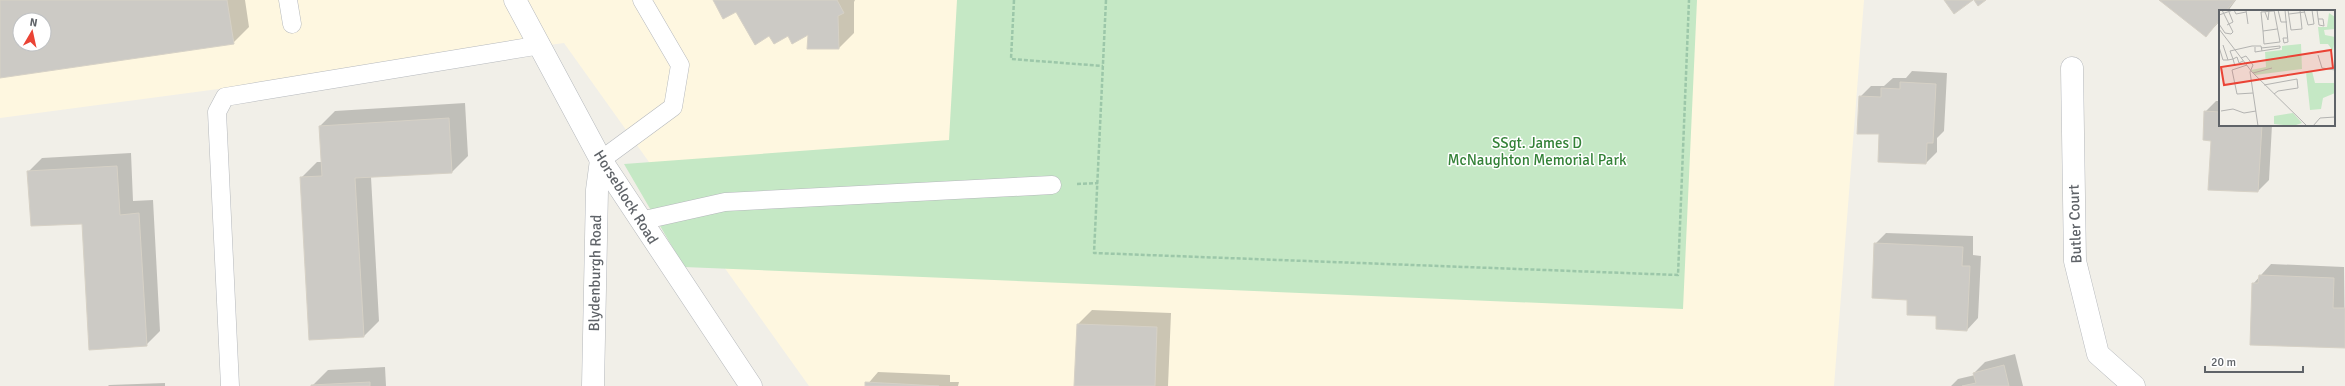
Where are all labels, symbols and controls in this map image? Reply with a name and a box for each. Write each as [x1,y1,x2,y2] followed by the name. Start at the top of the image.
[2219,10,2335,126] inset map
[12,12,52,52] north arrow
[29,16,38,30] text: N
[1447,134,1627,169] park label: SSgt. James D McNaughton Memorial Park
[590,147,662,247] street label: Horseblock Road
[2065,184,2085,264] street label: Butler Court
[585,214,605,332] street label: Blydenburgh Road
[2205,348,2303,374] scale bar
[2211,355,2236,370] text: 20 m

